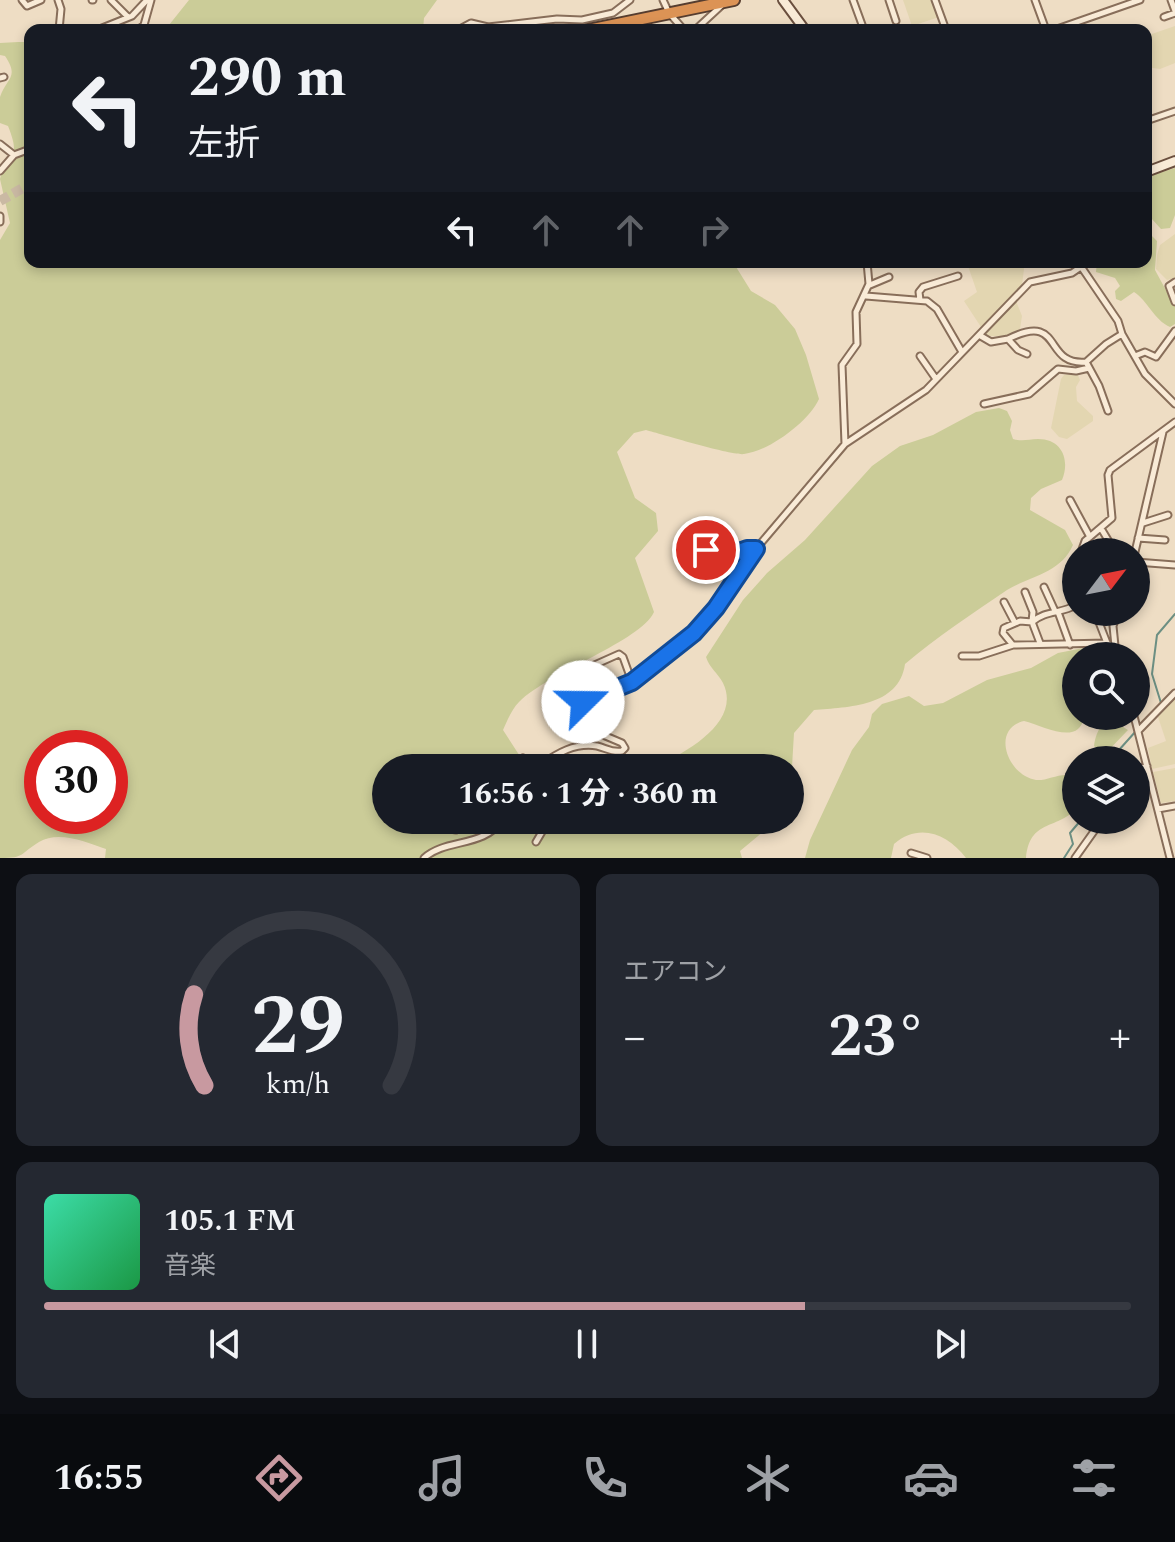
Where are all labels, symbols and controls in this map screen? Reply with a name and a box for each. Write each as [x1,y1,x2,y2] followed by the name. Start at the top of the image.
[188,36,347,121] text: 290 m
[56,56,160,160] icon: left
[188,117,260,172] text: 左折
[440,208,484,252] icon: left
[524,208,568,252] icon: ahead
[608,208,652,252] icon: ahead
[692,208,736,252] icon: right
[672,516,740,584] pin
[684,528,728,572] icon: arrive
[1062,538,1150,626] north arrow
[1062,538,1150,834] map controls
[1062,642,1150,730] button: search
[541,660,625,744] position arrow
[24,730,128,834] speed limit sign: 30
[1062,746,1150,834] button: layers
[458,771,718,817] text: 16:56 · 1 分 · 360 m
[624,952,728,992] text: エアコン
[251,964,344,1091] text: 29
[829,991,926,1083] text: 23°
[624,1004,646,1071] text: −
[1109,1004,1131,1071] text: +
[266,1063,330,1106] text: km/h
[164,1198,296,1244] text: 105.1 FM
[164,1246,216,1286] text: 音楽
[203,1322,247,1366] icon: previous
[565,1322,609,1366] icon: pause
[928,1322,972,1366] icon: next
[251,1450,307,1506] icon: directions
[414,1450,470,1506] icon: music
[577,1450,633,1506] icon: phone
[740,1450,796,1506] icon: climate
[903,1450,959,1506] icon: car
[1066,1450,1122,1506] icon: filters
[53,1451,144,1506] text: 16:55

